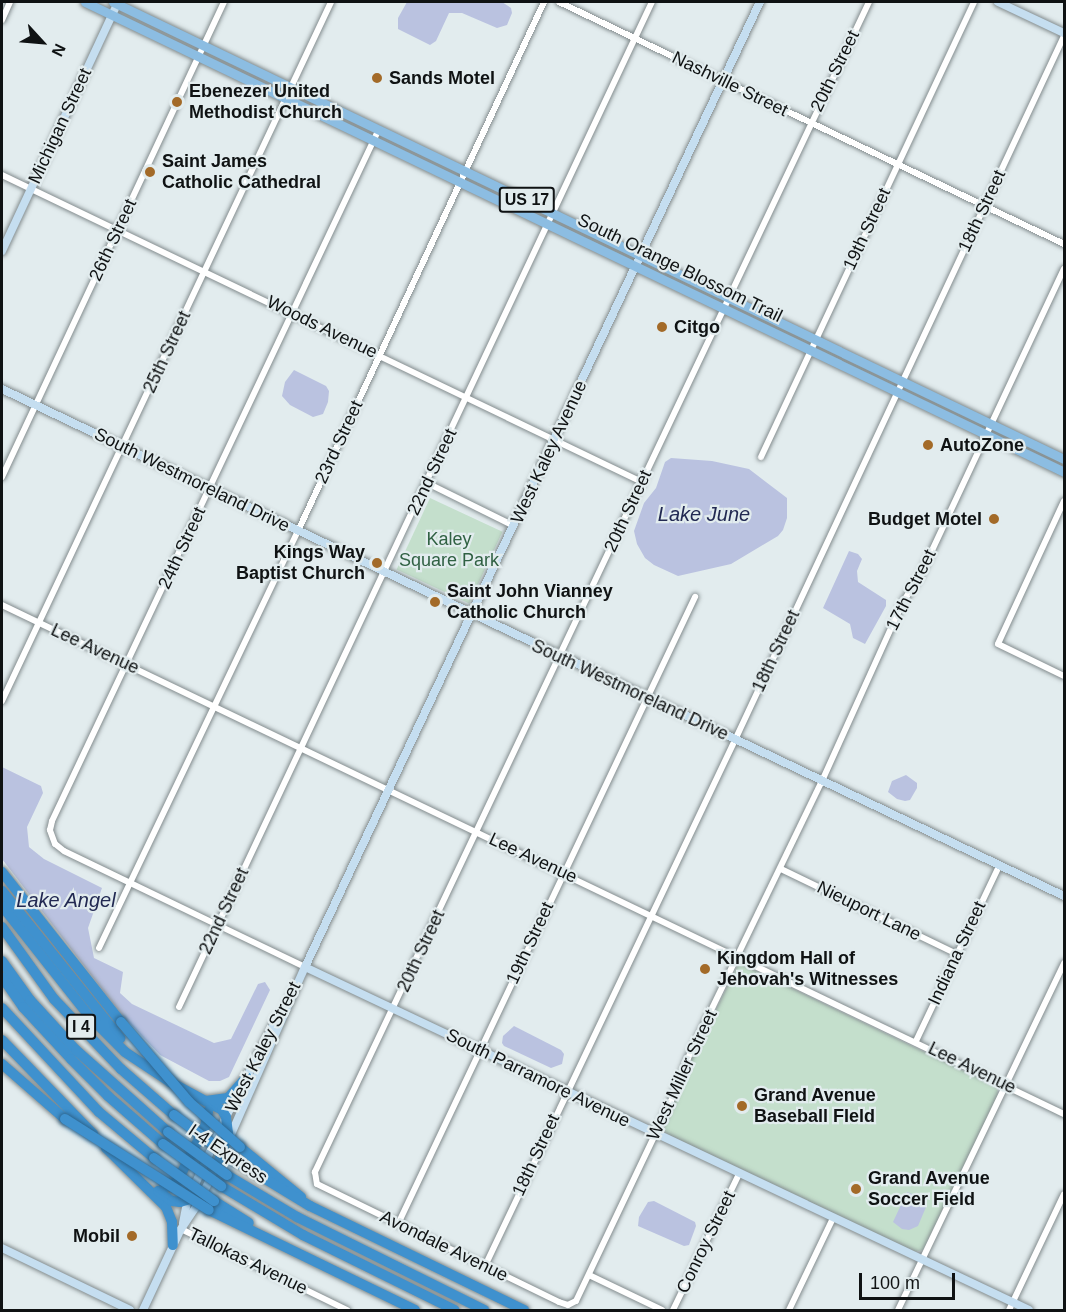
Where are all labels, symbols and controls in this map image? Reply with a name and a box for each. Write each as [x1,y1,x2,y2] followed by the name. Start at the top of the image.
[12,12,72,72] north arrow
[806,27,864,115] street label: 20th Street
[48,41,69,59] text: N
[669,47,791,121] street label: Nashville Street
[24,65,96,187] street label: Michigan Street
[389,67,495,89] place label: Sands Motel
[370,71,384,85] marker: Sands Motel
[189,81,342,124] place label: Ebenezer United Methodist Church
[170,95,184,109] marker: Ebenezer United Methodist Church
[162,151,321,194] place label: Saint James Catholic Cathedral
[143,165,157,179] marker: Saint James Catholic Cathedral
[954,167,1010,255] street label: 18th Street
[839,185,895,273] street label: 19th Street
[498,187,556,213] road number: US 17
[85,196,141,284] street label: 26th Street
[574,209,786,327] street label: South Orange Blossom Trail
[263,291,381,363] street label: Woods Avenue
[139,308,195,396] street label: 25th Street
[674,316,720,338] place label: Citgo
[655,320,669,334] marker: Citgo
[506,377,592,527] street label: West Kaley Avenue
[310,397,368,487] street label: 23rd Street
[91,423,293,537] street label: South Westmoreland Drive
[403,425,461,519] street label: 22nd Street
[940,434,1024,456] place label: AutoZone
[921,438,935,452] marker: AutoZone
[600,467,656,555] street label: 20th Street
[658,502,750,526] water label: Lake June
[154,504,210,592] street label: 24th Street
[868,508,982,530] place label: Budget Motel
[987,512,1001,526] marker: Budget Motel
[399,529,499,572] park label: Kaley Square Park
[236,542,365,584] place label: Kings Way Baptist Church
[881,546,941,634] street label: 17th Street
[370,556,384,570] marker: Kings Way Baptist Church
[447,581,613,624] place label: Saint John Vianney Catholic Church
[428,595,442,609] marker: Saint John Vianney Catholic Church
[748,607,804,695] street label: 18th Street
[47,619,143,679] street label: Lee Avenue
[528,635,732,745] street label: South Westmoreland Drive
[485,828,581,888] street label: Lee Avenue
[195,864,253,958] street label: 22nd Street
[813,877,925,945] street label: Nieuport Lane
[16,888,116,912] water label: Lake Angel
[924,898,990,1008] street label: Indiana Street
[502,899,558,987] street label: 19th Street
[393,907,449,995] street label: 20th Street
[717,948,898,990] place label: Kingdom Hall of Jehovah's Witnesses
[698,962,712,976] marker: Kingdom Hall of Jehovah's Witnesses
[221,978,305,1116] street label: West Kaley Street
[642,1006,722,1144] street label: West Miller Street
[66,1014,96,1040] road number: I 4
[442,1024,634,1132] street label: South Parramore Avenue
[924,1037,1020,1099] street label: Lee Avenue
[754,1085,876,1128] place label: Grand Avenue Baseball FIeld
[735,1099,749,1113] marker: Grand Avenue Baseball FIeld
[508,1111,564,1199] street label: 18th Street
[184,1120,272,1188] street label: I-4 Express
[868,1168,990,1210] place label: Grand Avenue Soccer Field
[849,1182,863,1196] marker: Grand Avenue Soccer Field
[672,1187,740,1297] street label: Conroy Street
[376,1206,512,1286] street label: Avondale Avenue
[185,1223,311,1299] street label: Tallokas Avenue
[73,1225,120,1247] place label: Mobil
[125,1229,139,1243] marker: Mobil
[862,1261,958,1299] scale bar
[870,1273,920,1293] text: 100 m

